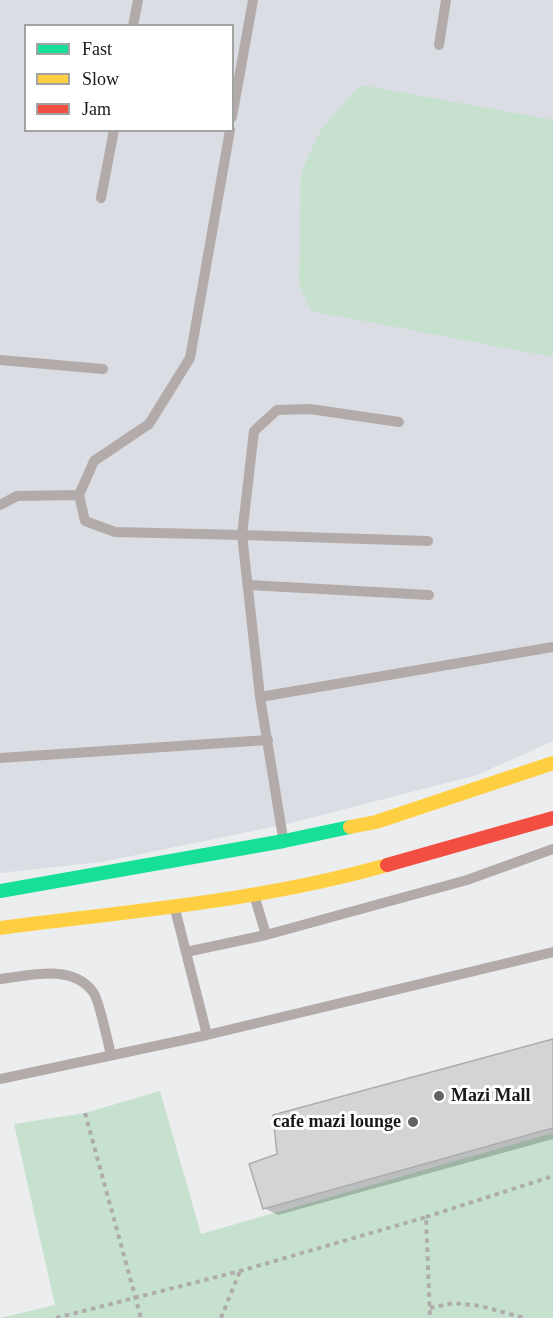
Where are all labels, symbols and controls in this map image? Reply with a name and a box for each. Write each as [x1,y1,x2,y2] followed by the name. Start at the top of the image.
[24,24,234,132] legend
[82,39,112,59] text: Fast
[82,69,119,89] text: Slow
[82,99,111,119] text: Jam
[451,1085,526,1107] place label: Mazi Mall
[432,1089,446,1103] marker: Mazi Mall
[270,1111,401,1133] place label: cafe mazi lounge
[406,1115,420,1129] marker: cafe mazi lounge

